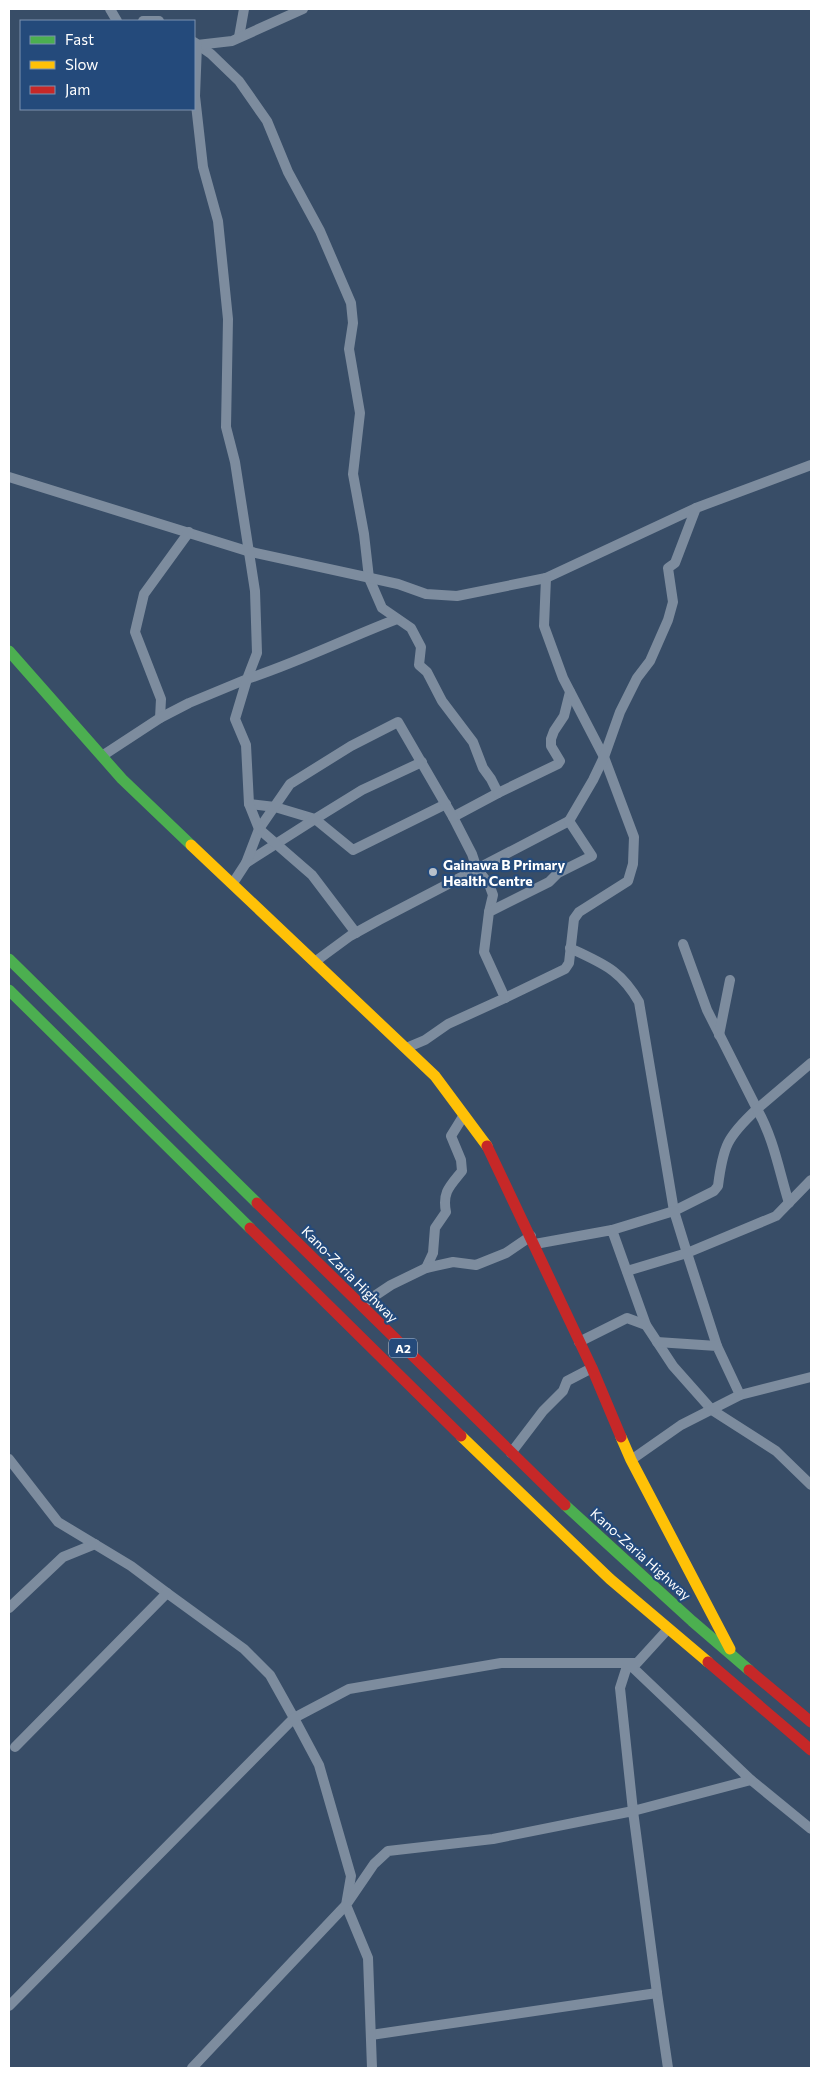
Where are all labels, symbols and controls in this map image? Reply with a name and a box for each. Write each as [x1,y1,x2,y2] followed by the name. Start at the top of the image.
[20,20,195,110] legend
[65,30,94,48] text: Fast
[65,55,98,73] text: Slow
[65,80,90,98] text: Jam
[443,856,565,889] place label: Gainawa B Primary Health Centre
[427,866,439,878] marker: Gainawa B Primary Health Centre
[298,1222,402,1326] street label: Kano-Zaria Highway
[389,1339,417,1358] road number: A2
[587,1504,695,1604] street label: Kano-Zaria Highway

